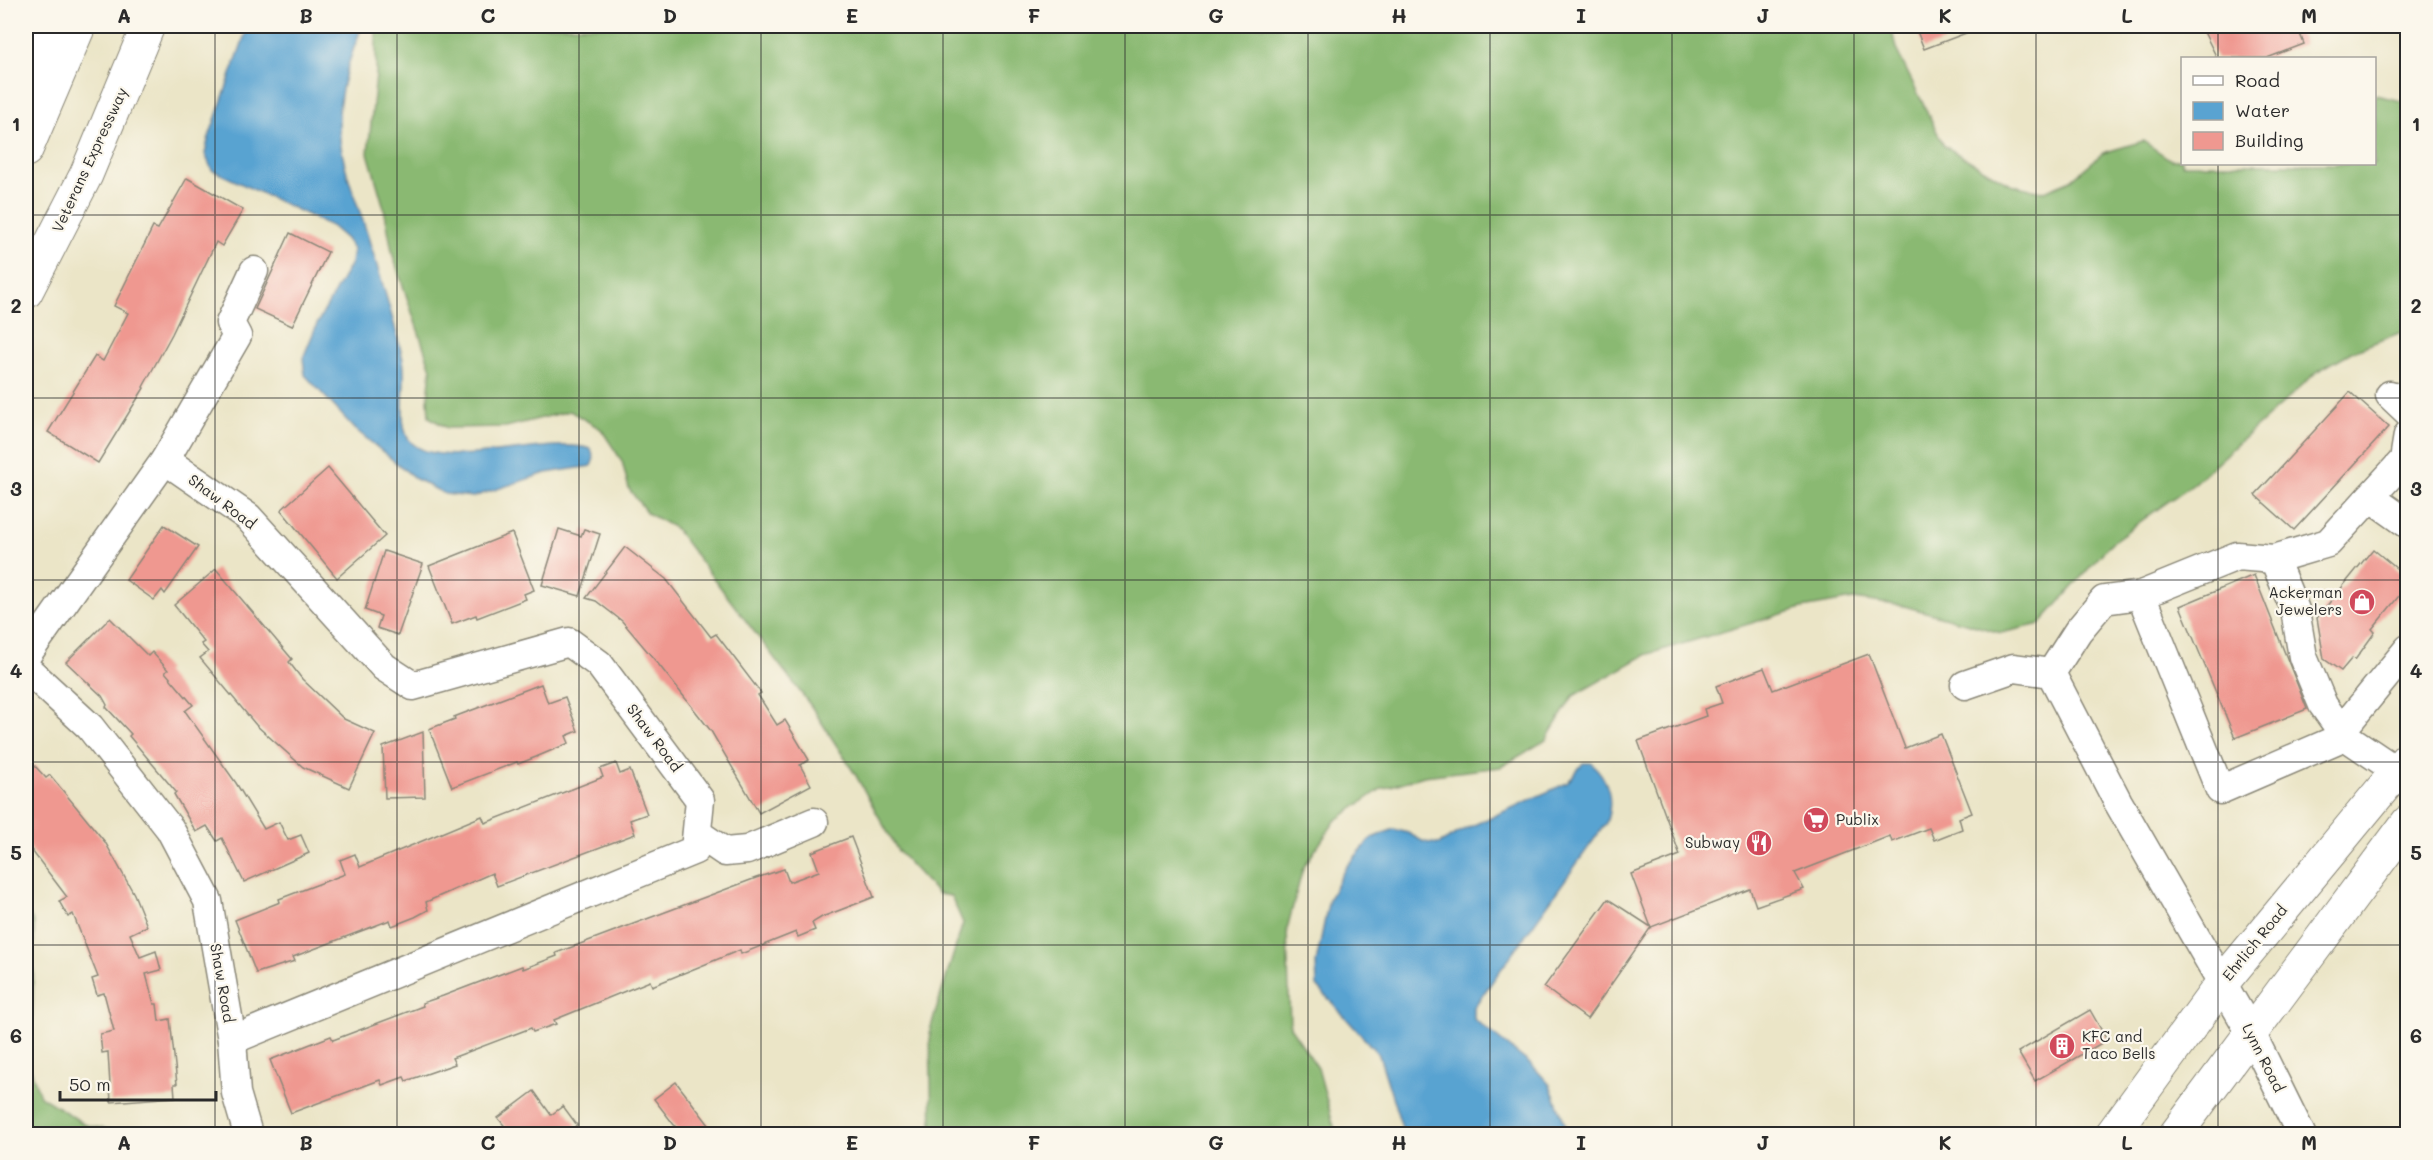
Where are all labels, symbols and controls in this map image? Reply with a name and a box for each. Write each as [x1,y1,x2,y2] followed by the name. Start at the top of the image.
[117,2,131,28] text: A
[299,2,313,28] text: B
[481,2,496,28] text: C
[663,2,677,28] text: D
[846,2,858,28] text: E
[1028,2,1041,28] text: F
[1208,2,1224,28] text: G
[1391,2,1407,28] text: H
[1576,2,1586,28] text: I
[1756,2,1770,28] text: J
[1938,2,1952,28] text: K
[2121,2,2133,28] text: L
[2301,2,2317,28] text: M
[2181,57,2376,165] legend
[2235,68,2280,92] text: Road
[47,84,132,235] street label: Veterans Expressway
[2235,98,2290,122] text: Water
[12,110,20,136] text: 1
[2412,110,2420,136] text: 1
[2235,128,2303,152] text: Building
[10,292,22,318] text: 2
[2410,292,2422,318] text: 2
[185,469,261,533] street label: Shaw Road
[10,475,22,501] text: 3
[2410,475,2422,501] text: 3
[2268,582,2342,619] place label: Ackerman Jewelers
[2347,587,2377,617] shop icon: Ackerman Jewelers
[10,657,23,683] text: 4
[2410,657,2423,683] text: 4
[623,699,687,775] street label: Shaw Road
[1801,805,1831,835] supermarket icon: Publix
[1836,809,1879,829] place label: Publix
[1744,828,1774,858] restaurant icon: Subway
[1685,832,1740,852] place label: Subway
[10,839,22,865] text: 5
[2410,839,2422,865] text: 5
[2217,900,2291,985] street label: Ehrlich Road
[206,942,240,1024] street label: Shaw Road
[2238,1020,2290,1095] street label: Lynn Road
[10,1022,22,1048] text: 6
[2410,1022,2422,1048] text: 6
[2082,1026,2156,1063] place label: KFC and Taco Bells
[2047,1031,2077,1061] building icon: KFC and Taco Bells
[60,1064,216,1102] scale bar
[69,1072,111,1096] text: 50 m
[117,1129,131,1155] text: A
[299,1129,313,1155] text: B
[481,1129,496,1155] text: C
[663,1129,677,1155] text: D
[846,1129,858,1155] text: E
[1028,1129,1041,1155] text: F
[1208,1129,1224,1155] text: G
[1391,1129,1407,1155] text: H
[1576,1129,1586,1155] text: I
[1756,1129,1770,1155] text: J
[1938,1129,1952,1155] text: K
[2121,1129,2133,1155] text: L
[2301,1129,2317,1155] text: M

